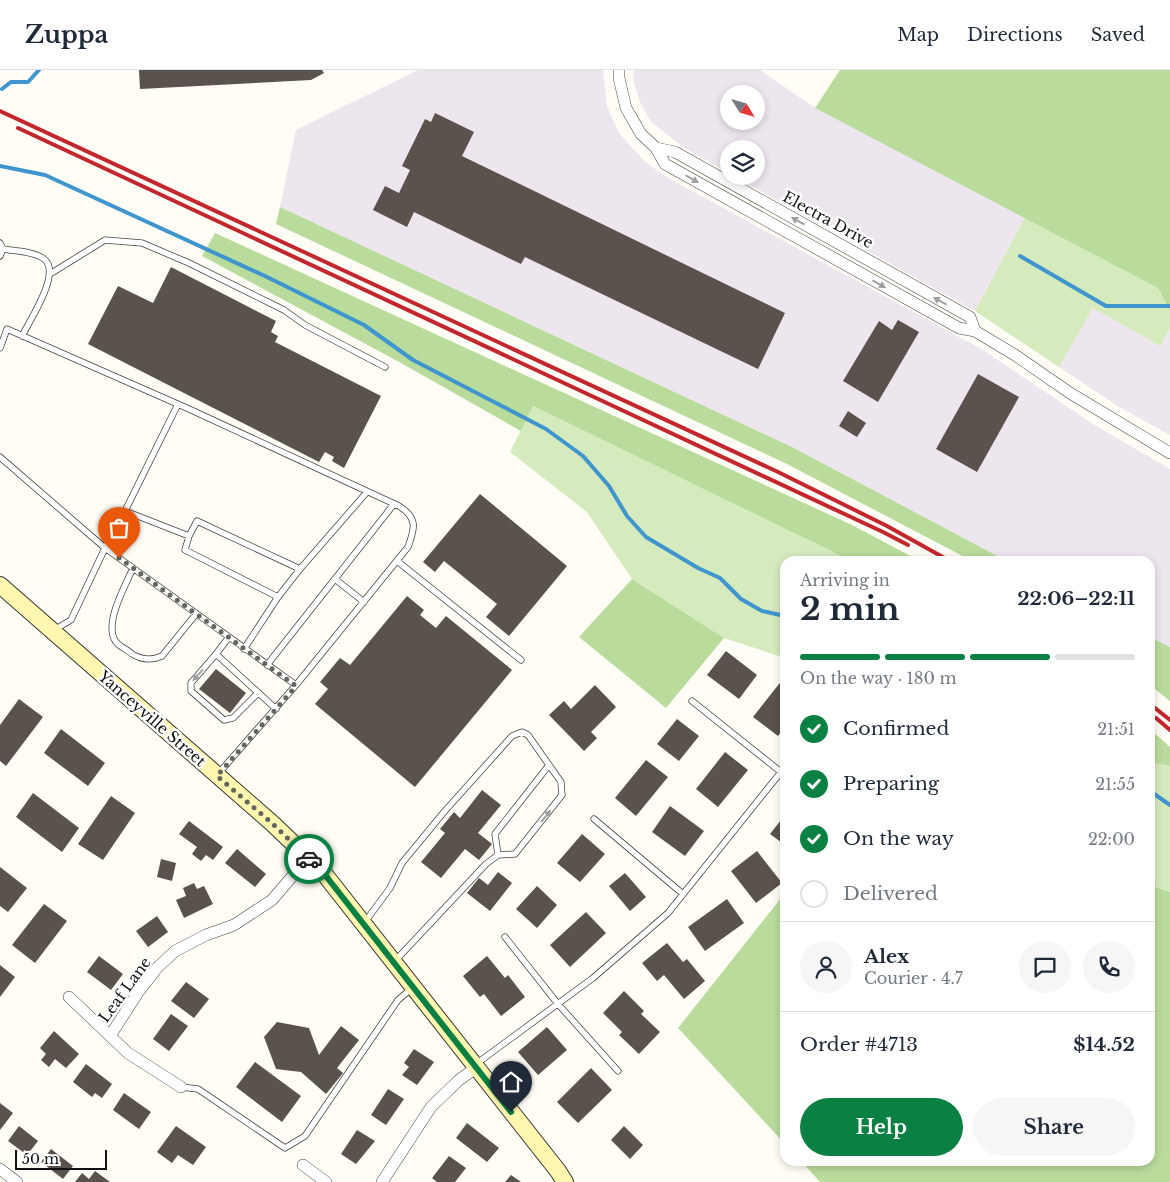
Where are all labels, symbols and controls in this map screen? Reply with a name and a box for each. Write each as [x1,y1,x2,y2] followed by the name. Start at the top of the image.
[25,20,108,49] text: Zuppa
[897,24,939,46] text: Map
[967,24,1063,46] text: Directions
[1091,24,1145,46] text: Saved
[720,85,765,130] north arrow
[720,85,765,185] map controls
[720,140,765,185] button: layers
[685,175,698,184] one-way arrow
[780,187,877,252] street label: Electra Drive
[791,216,805,225] one-way arrow
[873,280,886,289] one-way arrow
[933,296,946,305] one-way arrow
[98,507,140,558] pin
[105,514,133,542] icon: bag
[800,570,890,590] text: Arriving in
[1017,587,1135,610] text: 22:06–22:11
[800,589,900,629] text: 2 min
[94,666,210,771] street label: Yanceyville Street
[192,668,204,680] one-way arrow
[800,668,957,688] text: On the way · 180 m
[800,715,828,743] icon: check
[843,717,949,740] text: Confirmed
[1097,719,1135,739] text: 21:51
[800,770,828,798] icon: check
[843,772,939,795] text: Preparing
[1095,774,1135,794] text: 21:55
[540,810,551,823] one-way arrow
[800,825,828,853] icon: check
[843,827,954,850] text: On the way
[1088,829,1135,849] text: 22:00
[284,834,334,884] courier
[295,845,323,873] icon: car
[843,882,938,905] text: Delivered
[800,941,852,993] button: person
[1019,941,1071,993] button: chat
[1083,941,1135,993] button: phone
[864,945,909,968] text: Alex
[94,953,155,1026] street label: Leaf Lane
[864,968,963,988] text: Courier · 4.7
[800,1033,918,1056] text: Order #4713
[1073,1033,1135,1056] text: $14.52
[490,1061,532,1112] pin
[497,1068,525,1096] icon: home
[800,1098,963,1156] button: Help
[973,1098,1135,1156] button: Share
[15,1147,108,1170] scale bar
[22,1150,59,1168] text: 50 m

